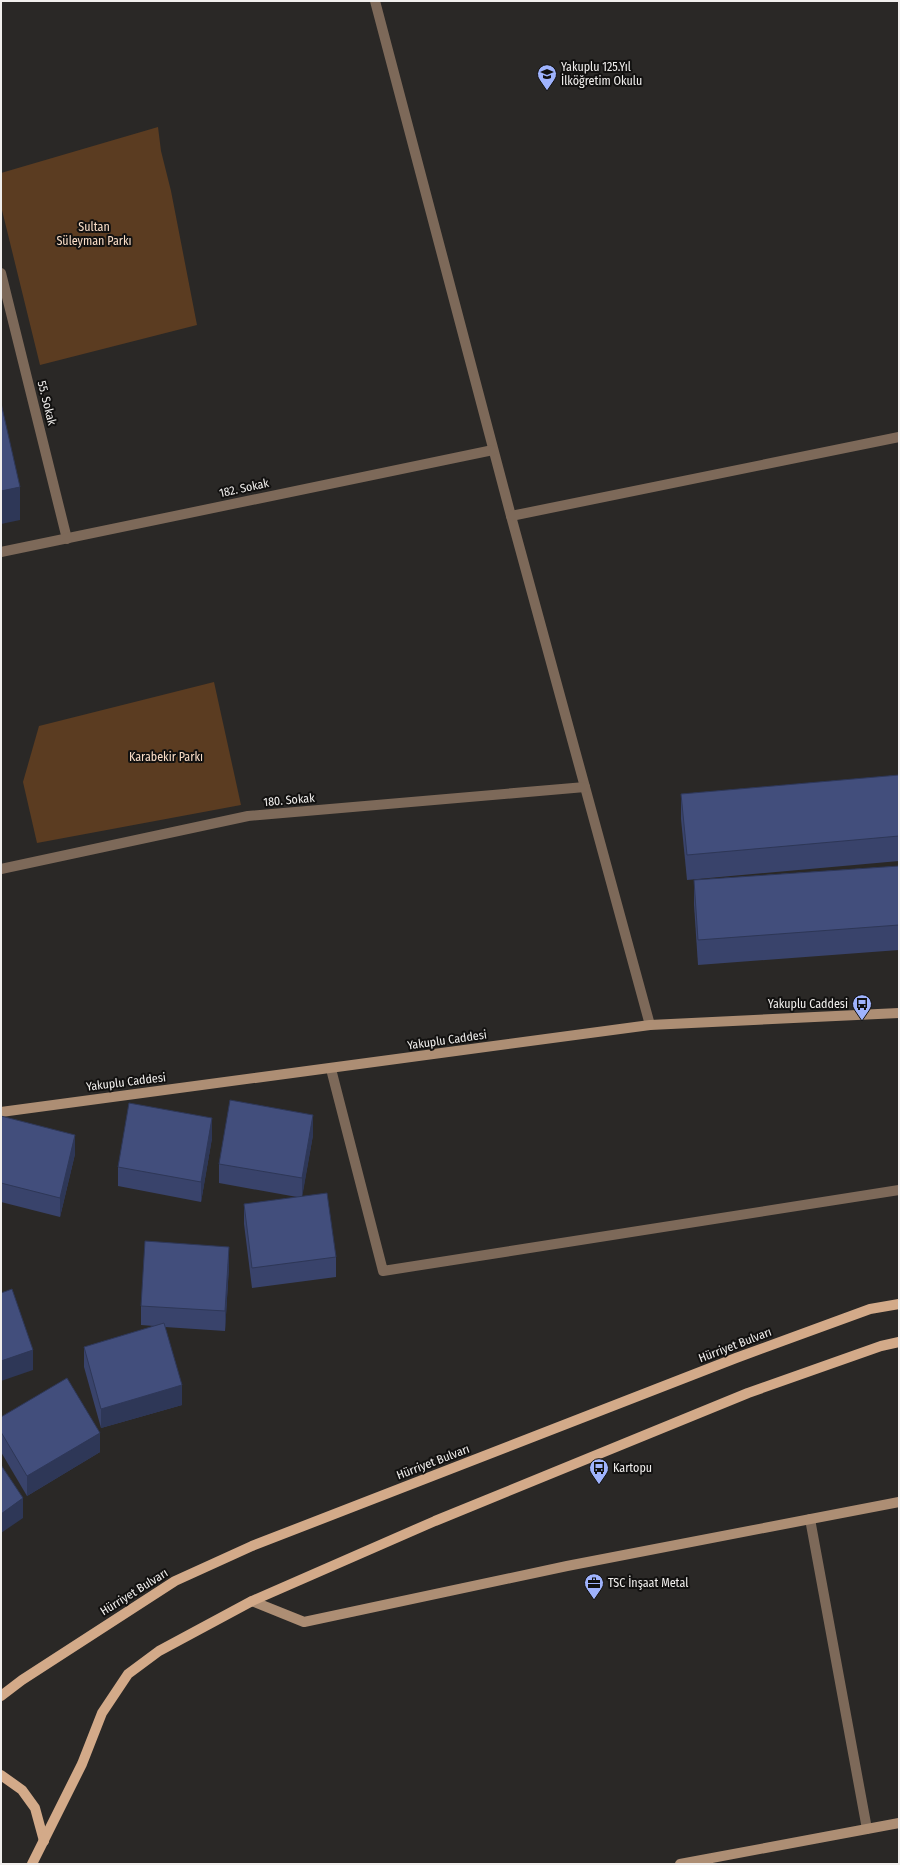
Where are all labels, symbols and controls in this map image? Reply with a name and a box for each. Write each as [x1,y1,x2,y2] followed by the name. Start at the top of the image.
[561,60,642,88] place label: Yakuplu 125.Yıl İlköğretim Okulu
[536,63,558,91] school or university icon: Yakuplu 125.Yıl İlköğretim Okulu
[56,220,132,248] park label: Sultan Süleyman Parkı
[35,379,59,427] street label: 55. Sokak
[218,476,271,500] street label: 182. Sokak
[129,750,203,764] park label: Karabekir Parkı
[263,791,316,809] street label: 180. Sokak
[851,993,873,1021] bus stop icon: Yakuplu Caddesi
[768,997,848,1011] place label: Yakuplu Caddesi
[406,1027,488,1053] street label: Yakuplu Caddesi
[85,1070,167,1094] street label: Yakuplu Caddesi
[697,1325,773,1365] street label: Hürriyet Bulvarı
[395,1442,471,1482] street label: Hürriyet Bulvarı
[588,1457,610,1485] bus stop icon: Kartopu
[613,1461,652,1475] place label: Kartopu
[98,1566,170,1618] street label: Hürriyet Bulvarı
[583,1572,605,1600] office icon: TSC İnşaat Metal
[608,1575,688,1590] place label: TSC İnşaat Metal

